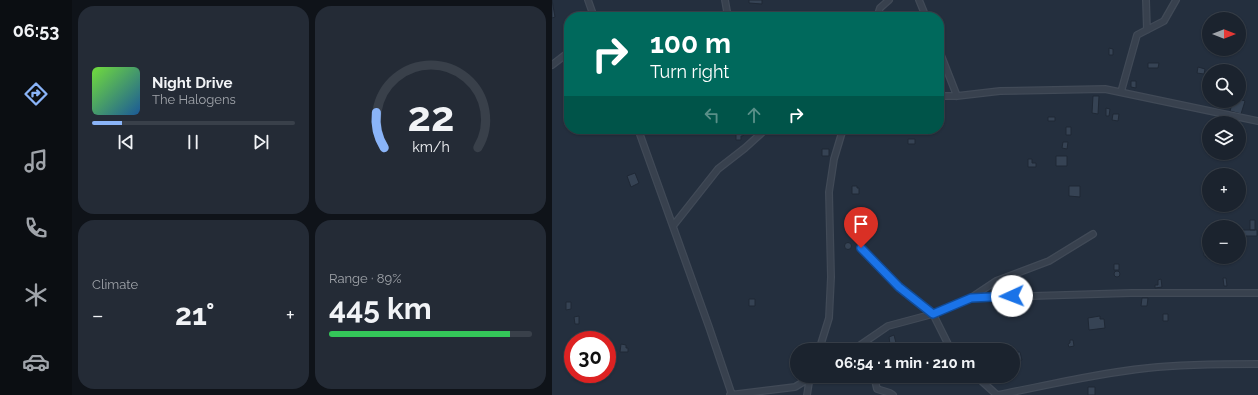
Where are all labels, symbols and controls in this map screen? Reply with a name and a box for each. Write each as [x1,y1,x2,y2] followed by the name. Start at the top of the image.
[1202,12,1246,56] north arrow
[1202,12,1246,264] map controls
[13,20,59,41] text: 06:53
[650,27,731,60] text: 100 m
[584,28,636,80] icon: right
[650,61,729,82] text: Turn right
[1202,64,1246,108] button: search
[152,74,232,92] text: Night Drive
[22,80,50,108] icon: directions
[152,92,236,107] text: The Halogens
[407,92,454,141] text: 22
[701,104,723,126] icon: left
[743,104,765,126] icon: ahead
[785,104,807,126] icon: right
[1202,116,1246,160] button: layers
[115,131,137,153] icon: previous
[182,131,204,153] icon: pause
[250,131,272,153] icon: next
[412,138,449,154] text: km/h
[22,147,50,175] icon: music
[1202,168,1246,212] button: +
[844,207,878,248] pin
[850,213,872,235] icon: arrive
[22,214,50,242] icon: phone
[1202,220,1246,264] button: −
[329,271,401,286] text: Range · 89%
[991,275,1033,317] position arrow
[92,277,138,292] text: Climate
[22,281,50,309] icon: climate
[329,291,432,326] text: 445 km
[175,297,215,332] text: 21°
[92,302,104,328] text: −
[286,302,295,328] text: +
[564,331,616,383] speed limit sign: 30
[22,348,50,376] icon: car
[835,354,975,372] text: 06:54 · 1 min · 210 m

